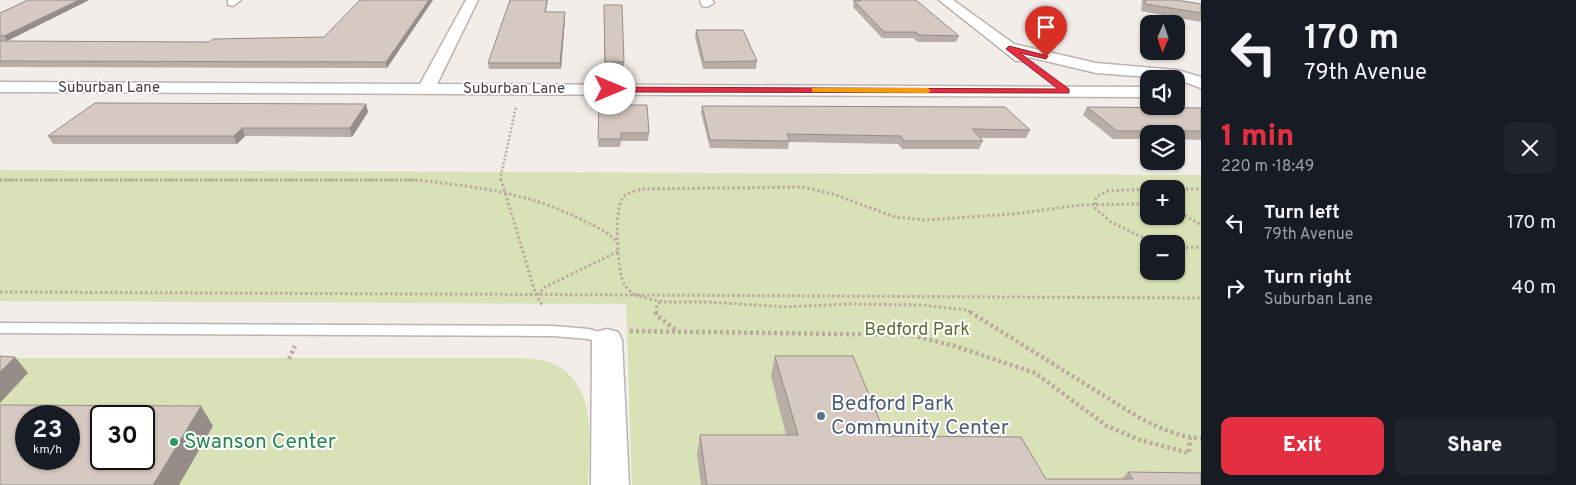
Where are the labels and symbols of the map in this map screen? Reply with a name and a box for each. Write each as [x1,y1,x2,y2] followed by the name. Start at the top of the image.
[1025,6,1067,57] pin
[1140,15,1185,60] north arrow
[583,62,635,114] position arrow
[58,79,160,98] street label: Suburban Lane
[463,80,565,99] street label: Suburban Lane
[864,319,970,342] park label: Bedford Park
[831,391,1009,442] place label: Bedford Park Community Center
[90,405,155,470] speed limit sign: 30
[815,410,827,422] marker: Bedford Park Community Center
[184,429,336,456] place label: Swanson Center
[168,436,180,448] marker: Swanson Center

